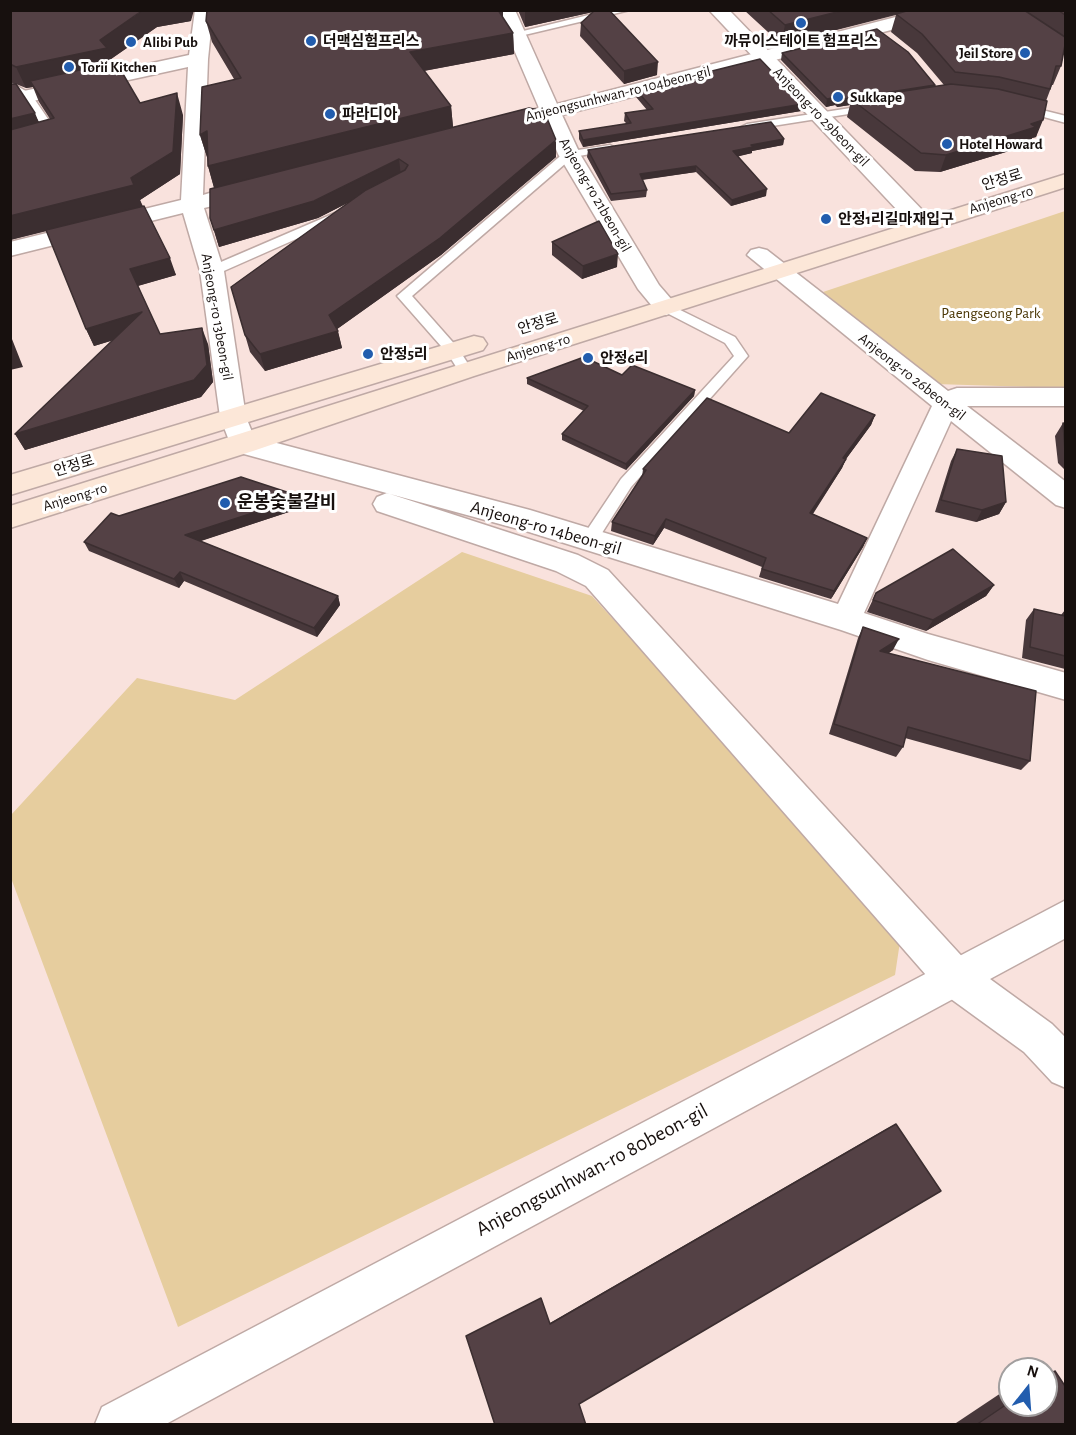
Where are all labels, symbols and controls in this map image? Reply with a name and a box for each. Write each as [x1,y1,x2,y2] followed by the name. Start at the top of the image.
[794,16,808,30] marker: 까뮤이스테이트 험프리스
[323,32,420,50] place label: 더맥심험프리스
[724,32,878,50] place label: 까뮤이스테이트 험프리스
[143,33,198,51] place label: Alibi Pub
[304,34,318,48] marker: 더맥심험프리스
[124,35,138,49] marker: Alibi Pub
[959,44,1013,62] place label: Jeil Store
[1018,46,1032,60] marker: Jeil Store
[81,58,157,76] place label: Torii Kitchen
[62,60,76,74] marker: Torii Kitchen
[523,62,713,126] street label: Anjeongsunhwan-ro 104beon-gil
[769,63,873,171] street label: Anjeong-ro 29beon-gil
[850,88,902,106] place label: Sukkape
[831,90,845,104] marker: Sukkape
[342,105,397,123] place label: 파라디아
[323,107,337,121] marker: 파라디아
[555,134,635,256] street label: Anjeong-ro 21beon-gil
[959,135,1043,153] place label: Hotel Howard
[940,137,954,151] marker: Hotel Howard
[980,165,1024,195] street label: 안정로
[967,182,1035,218] street label: Anjeong-ro
[838,210,954,228] place label: 안정1리길마재입구
[819,212,833,226] marker: 안정1리길마재입구
[197,252,237,382] street label: Anjeong-ro 13beon-gil
[941,304,1041,322] park label: Paengseong Park
[516,309,560,339] street label: 안정로
[855,329,969,425] street label: Anjeong-ro 26beon-gil
[504,330,572,366] street label: Anjeong-ro
[380,345,428,363] place label: 안정5리
[361,347,375,361] marker: 안정5리
[600,349,649,367] place label: 안정6리
[581,351,595,365] marker: 안정6리
[52,451,96,481] street label: 안정로
[41,479,109,515] street label: Anjeong-ro
[237,492,336,514] place label: 운봉숯불갈비
[218,496,232,510] marker: 운봉숯불갈비
[468,496,624,560] street label: Anjeong-ro 14beon-gil
[472,1098,712,1242] street label: Anjeongsunhwan-ro 80beon-gil
[998,1357,1058,1417] north arrow
[1025,1362,1040,1381] text: N

